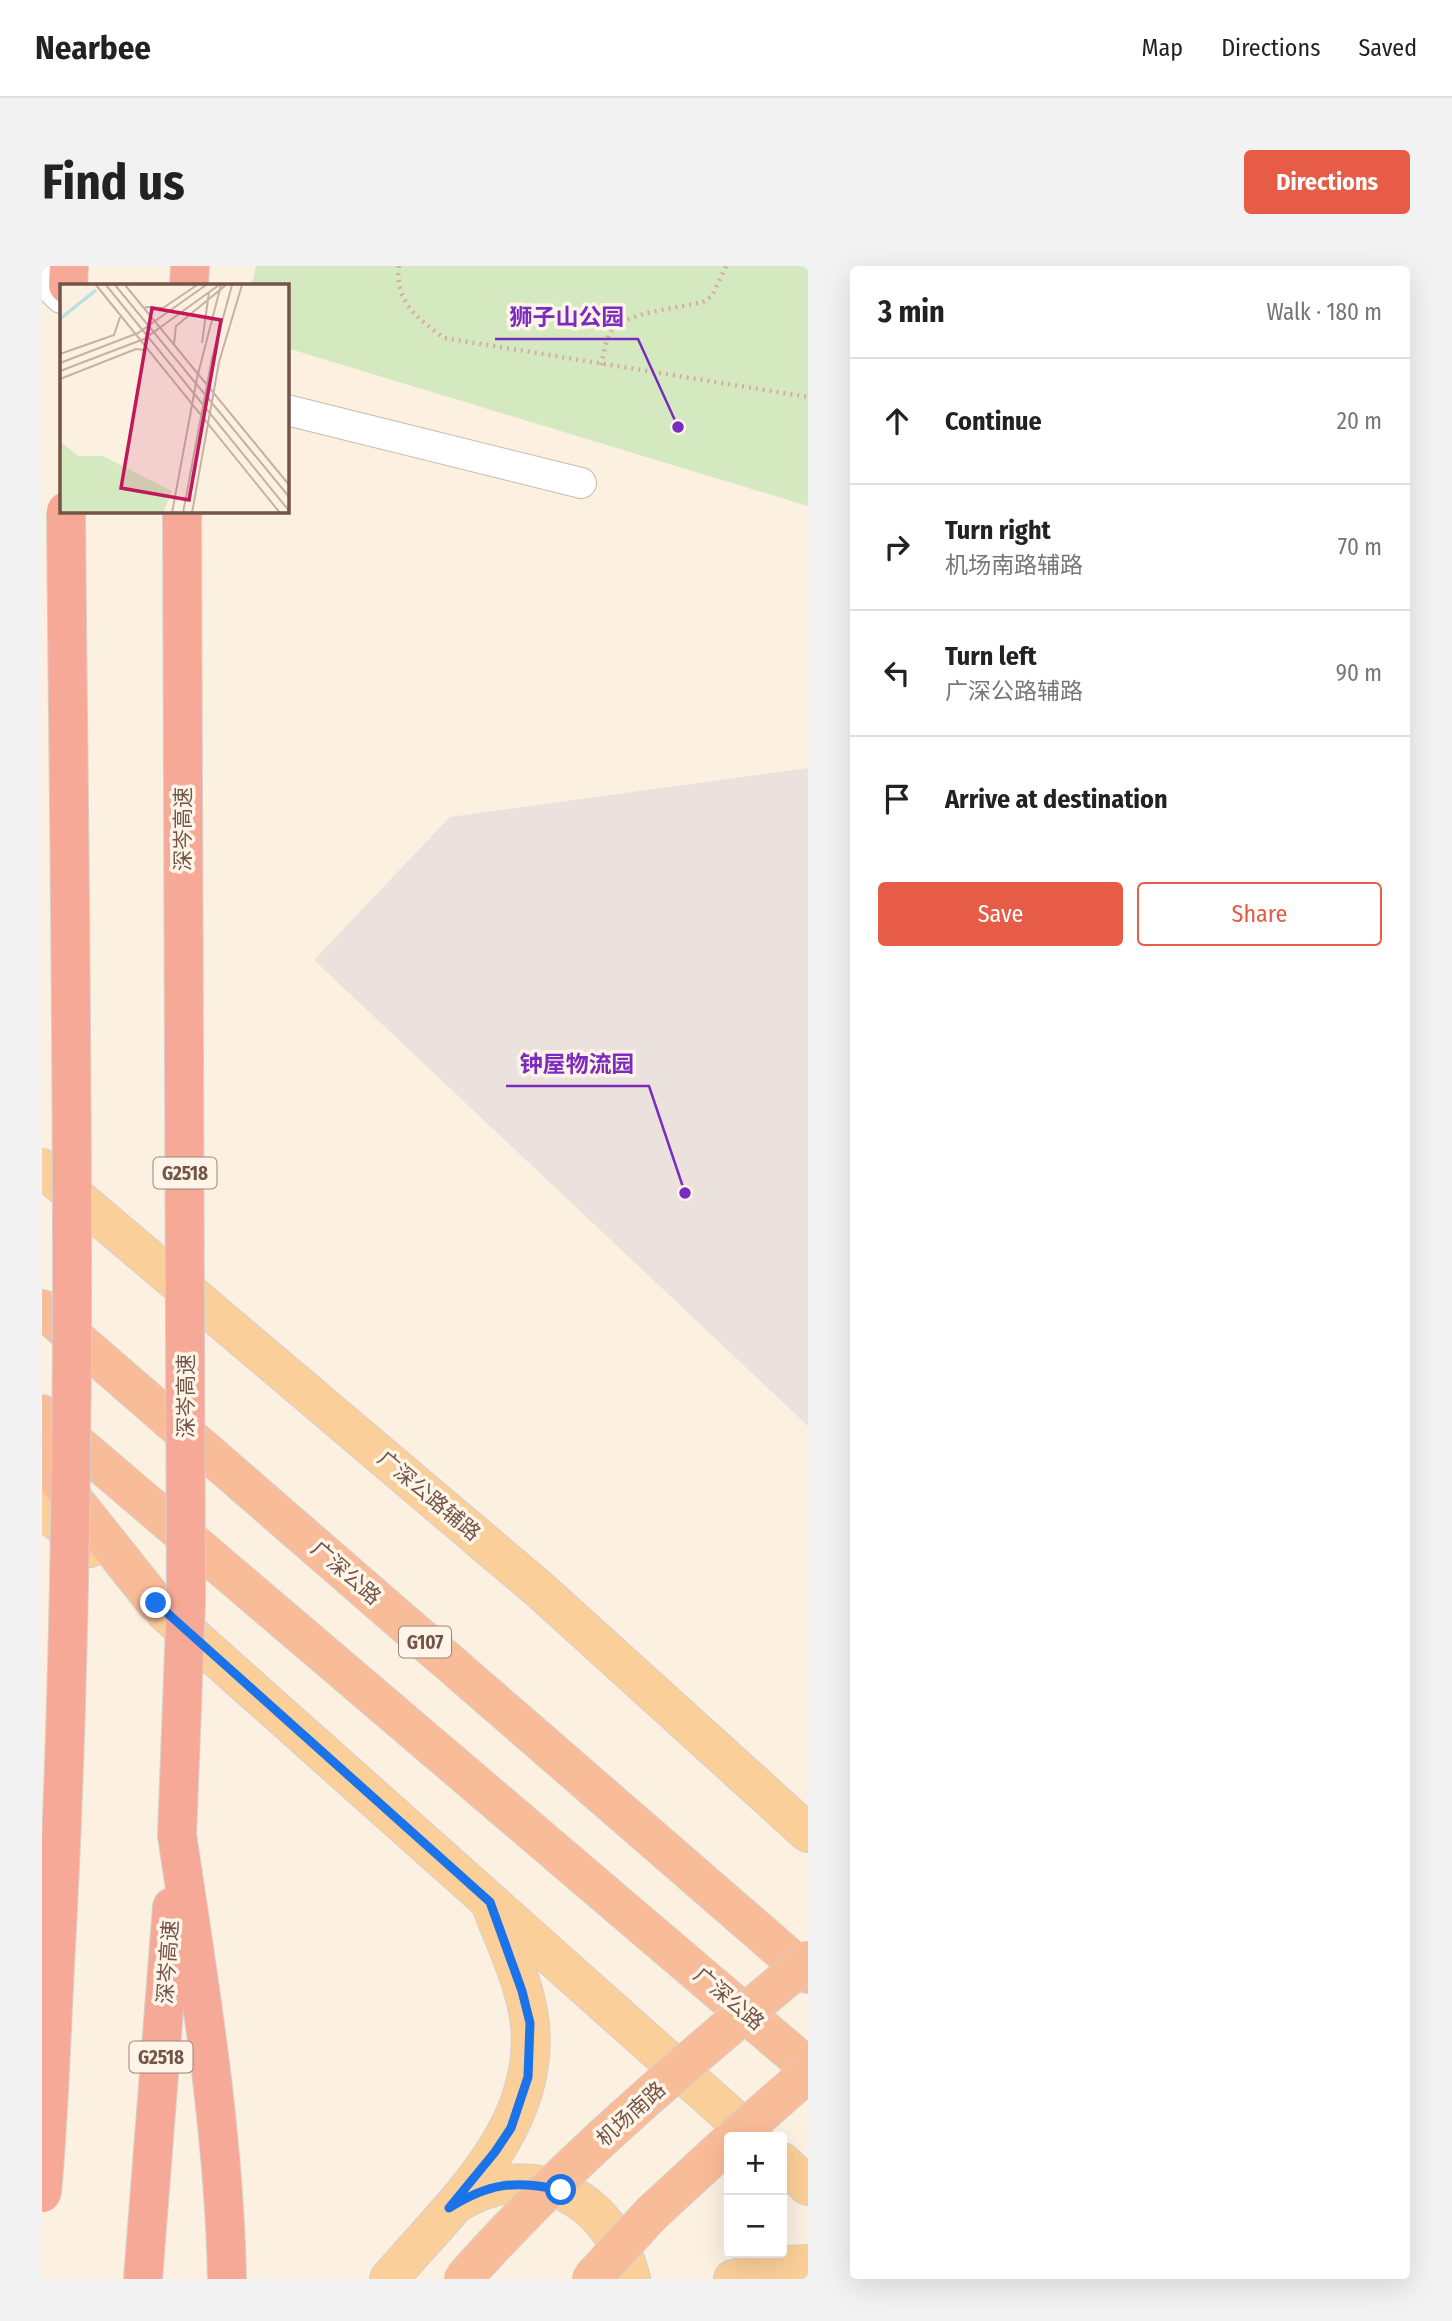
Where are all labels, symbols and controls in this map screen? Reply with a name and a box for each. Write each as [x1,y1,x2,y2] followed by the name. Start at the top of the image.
[35,28,151,68] text: Nearbee
[1142,34,1183,62] text: Map
[1221,34,1320,62] text: Directions
[1358,34,1417,62] text: Saved
[1244,150,1410,214] button: Directions
[42,153,185,212] text: Find us
[60,284,289,513] inset map
[878,294,945,330] text: 3 min
[495,295,638,339] callout: 狮子山公园
[1266,298,1382,326] text: Walk · 180 m
[510,303,625,331] text: 狮子山公园
[878,402,916,440] icon: ahead
[945,406,1042,437] text: Continue
[1337,407,1382,435] text: 20 m
[945,515,1051,546] text: Turn right
[878,528,916,566] icon: right
[1338,533,1382,561] text: 70 m
[945,551,1083,579] text: 机场南路辅路
[945,641,1037,672] text: Turn left
[878,654,916,692] icon: left
[1336,659,1382,687] text: 90 m
[945,677,1083,705] text: 广深公路辅路
[878,780,916,818] icon: arrive
[945,784,1168,815] text: Arrive at destination
[170,787,196,871] street label: 深岑高速
[878,882,1123,946] button: Save
[1137,882,1382,946] button: Share
[506,1042,649,1086] callout: 钟屋物流园
[520,1050,635,1078] text: 钟屋物流园
[153,1158,216,1189] road number: G2518
[173,1354,199,1438] street label: 深岑高速
[372,1446,486,1546] street label: 广深公路辅路
[306,1536,386,1610] street label: 广深公路
[140,1587,171,1618] route end
[399,1626,451,1658] road number: G107
[152,1919,184,2005] street label: 深岑高速
[688,1962,770,2036] street label: 广深公路
[130,2042,192,2072] road number: G2518
[591,2076,671,2152] street label: 机场南路
[724,2132,787,2258] map controls
[724,2132,787,2195] button: +
[545,2174,576,2205] route start
[724,2195,787,2258] button: −

